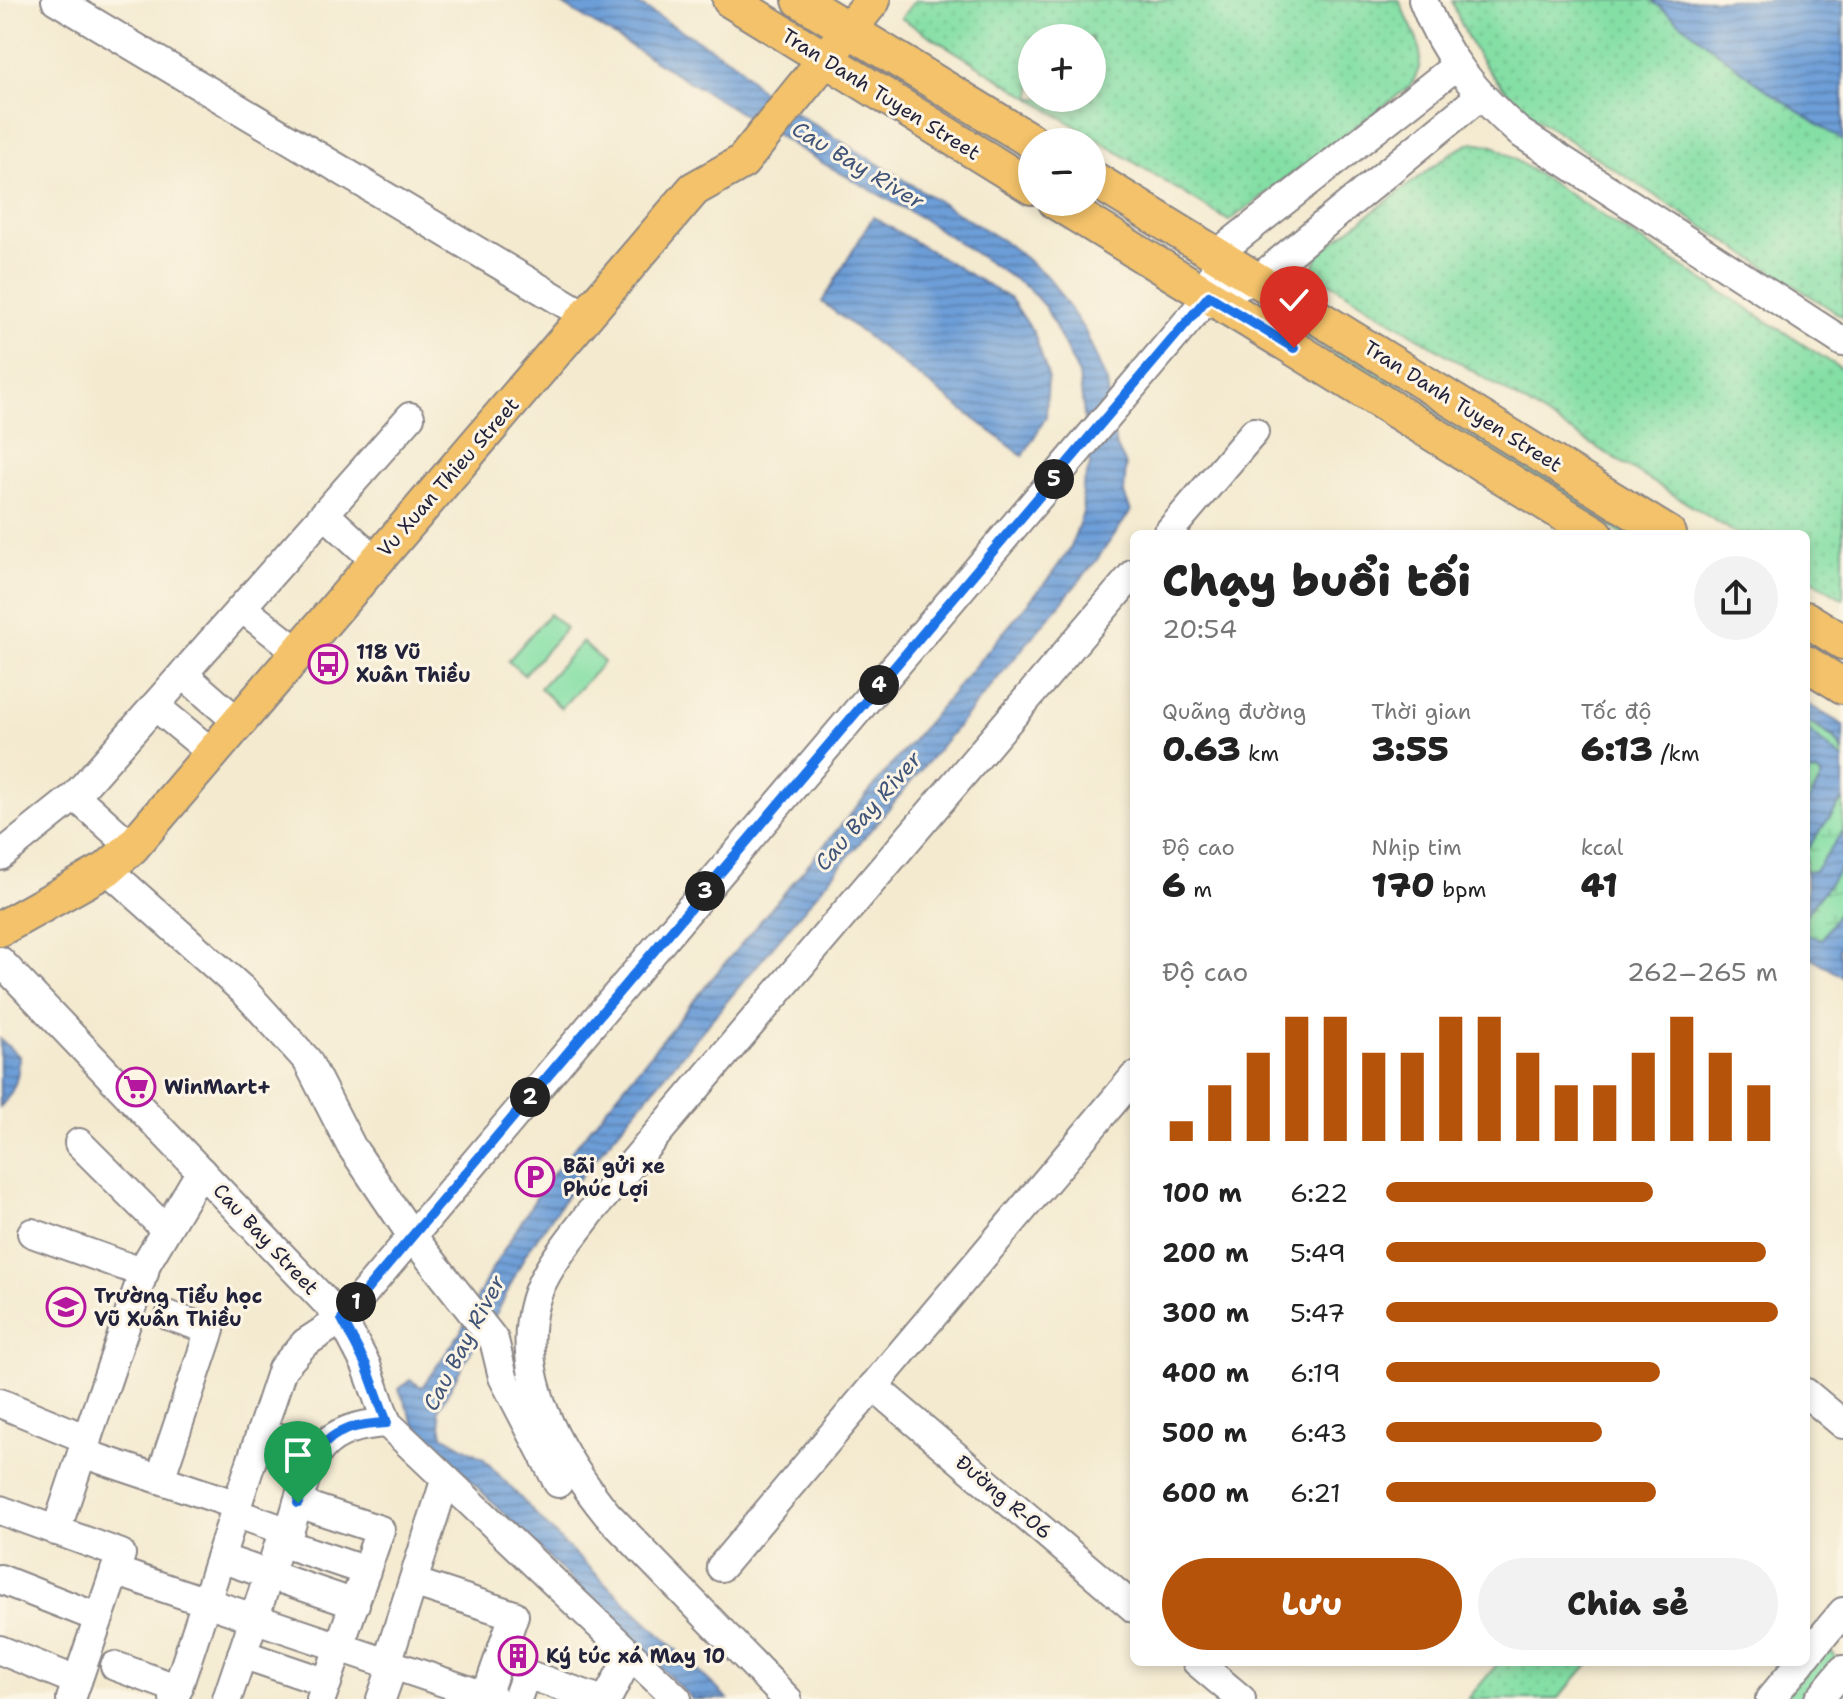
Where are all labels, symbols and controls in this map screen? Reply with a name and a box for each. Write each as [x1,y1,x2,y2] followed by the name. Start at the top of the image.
[777,22,985,166] street label: Tran Danh Tuyen Street
[1018,24,1106,216] map controls
[1018,24,1106,112] button: +
[787,114,930,216] water label: Cau Bay River
[1018,128,1106,216] button: −
[1260,266,1328,348] pin
[1272,278,1316,322] icon: check
[1359,334,1567,478] street label: Tran Danh Tuyen Street
[372,392,524,562] street label: Vu Xuan Thieu Street
[1034,459,1074,499] pin: 5
[1047,464,1061,493] text: 5
[1162,551,1471,610] text: Chạy buổi tối
[1694,556,1778,640] button: share
[1162,611,1237,646] text: 20:54
[356,639,471,688] place label: 118 Vũ Xuân Thiều
[307,643,349,685] bus stop icon: 118 Vũ Xuân Thiều
[859,665,899,705] pin: 4
[871,670,887,699] text: 4
[1162,697,1306,726] text: Quãng đường
[1371,697,1471,726] text: Thời gian
[1581,697,1652,726] text: Tốc độ
[1162,726,1241,772] text: 0.63
[1371,726,1449,772] text: 3:55
[1581,726,1653,772] text: 6:13
[1241,739,1279,768] text: km
[1653,739,1700,768] text: /km
[808,745,928,877] water label: Cau Bay River
[1162,833,1235,862] text: Độ cao
[1371,833,1462,862] text: Nhịp tim
[1581,833,1623,862] text: kcal
[1162,862,1186,908] text: 6
[1371,862,1435,908] text: 170
[1581,862,1618,908] text: 41
[685,871,725,911] pin: 3
[1186,875,1212,904] text: m
[1435,875,1487,904] text: bpm
[697,876,713,905] text: 3
[1162,954,1248,989] text: Độ cao
[1627,954,1778,989] text: 262–265 m
[115,1066,157,1108] supermarket icon: WinMart+
[164,1074,271,1100] place label: WinMart+
[510,1077,550,1117] pin: 2
[522,1082,538,1111] text: 2
[563,1153,665,1202] place label: Bãi gửi xe Phúc Lợi
[514,1156,556,1198] parking icon: Bãi gửi xe Phúc Lợi
[1162,1175,1242,1210] text: 100 m
[1290,1175,1348,1210] text: 6:22
[208,1178,324,1300] street label: Cau Bay Street
[1162,1235,1249,1270] text: 200 m
[1290,1235,1346,1270] text: 5:49
[416,1270,512,1416] water label: Cau Bay River
[336,1282,376,1322] pin: 1
[94,1283,262,1332] place label: Trường Tiểu học Vũ Xuân Thiều
[45,1286,87,1328] school or university icon: Trường Tiểu học Vũ Xuân Thiều
[351,1287,361,1316] text: 1
[1162,1295,1249,1330] text: 300 m
[1290,1295,1345,1330] text: 5:47
[1162,1355,1249,1390] text: 400 m
[1290,1355,1341,1390] text: 6:19
[1162,1415,1247,1450] text: 500 m
[1290,1415,1348,1450] text: 6:43
[264,1421,332,1503] pin
[276,1433,320,1477] icon: arrive
[950,1449,1058,1545] street label: Đường R-06
[1162,1475,1249,1510] text: 600 m
[1290,1475,1341,1510] text: 6:21
[1162,1558,1462,1650] button: Lưu
[1478,1558,1778,1650] button: Chia sẻ
[497,1635,539,1677] building icon: Ký túc xá May 10
[546,1643,725,1669] place label: Ký túc xá May 10

